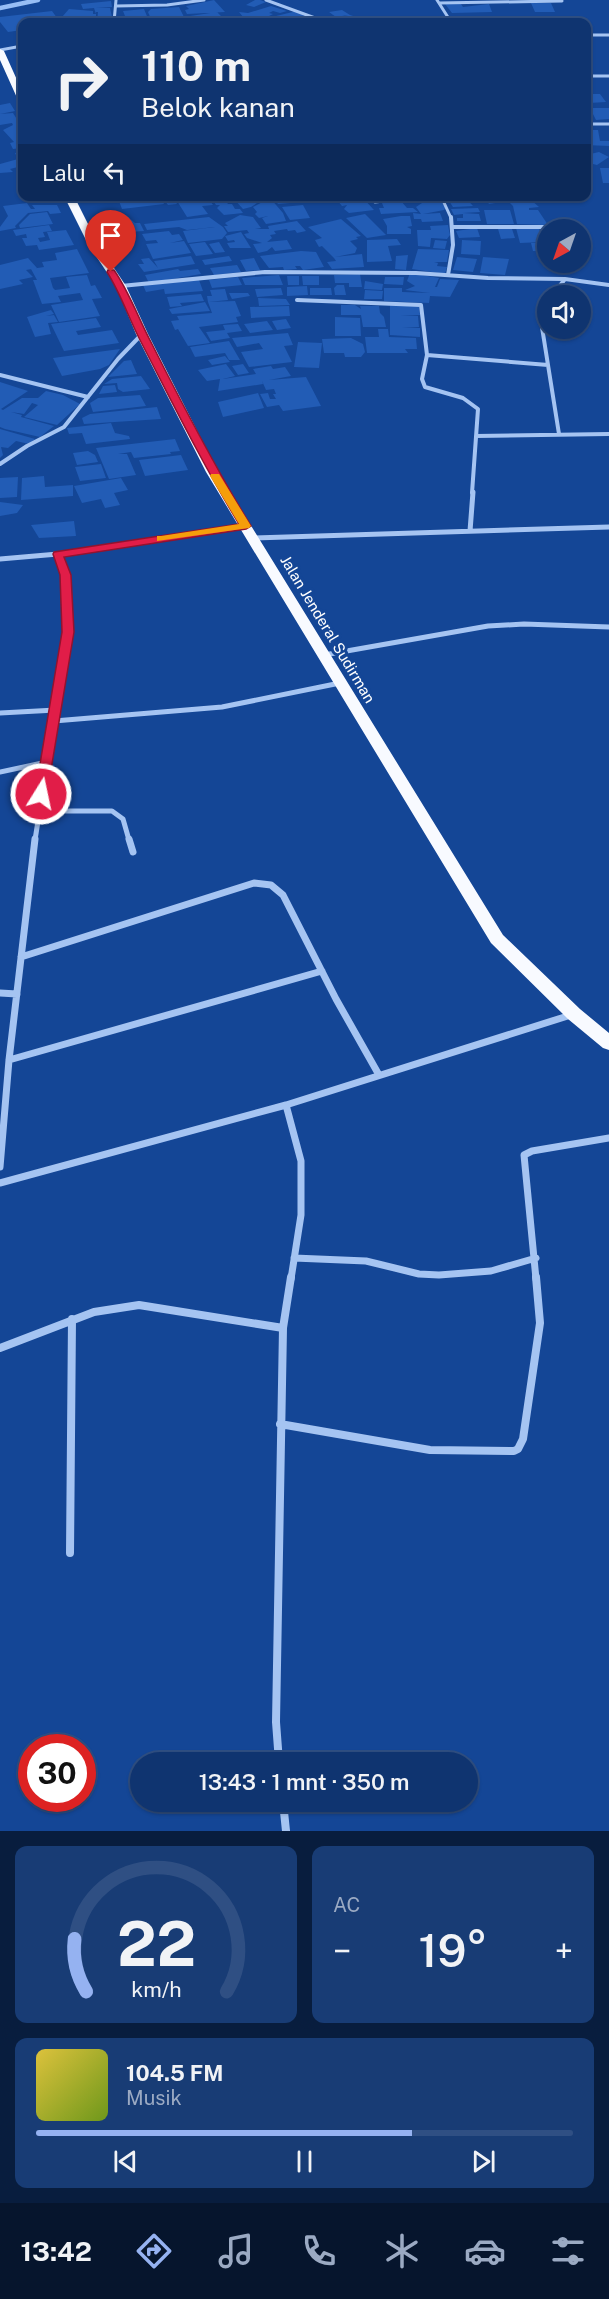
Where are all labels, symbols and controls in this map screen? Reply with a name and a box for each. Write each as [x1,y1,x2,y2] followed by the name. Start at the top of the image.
[141,41,251,90] text: 110 m
[42,42,120,120] icon: right
[141,91,295,123] text: Belok kanan
[98,156,131,189] icon: left
[42,160,86,186] text: Lalu
[85,210,136,272] pin
[94,219,127,252] icon: arrive
[537,219,591,273] north arrow
[537,219,591,339] map controls
[537,285,591,339] button: sound
[277,552,379,706] street label: Jalan Jenderal Sudirman
[9,762,73,826] position arrow
[18,1734,96,1812] speed limit sign: 30
[199,1769,409,1795] text: 13:43 · 1 mnt · 350 m
[333,1893,360,1917] text: AC
[116,1907,196,1980] text: 22
[419,1924,487,1977] text: 19°
[333,1932,351,1970] text: −
[555,1932,573,1970] text: +
[131,1977,181,2002] text: km/h
[126,2060,223,2086] text: 104.5 FM
[126,2086,182,2110] text: Musik
[109,2145,142,2178] icon: previous
[288,2145,321,2178] icon: pause
[467,2145,500,2178] icon: next
[133,2230,175,2272] icon: directions
[215,2230,257,2272] icon: music
[298,2230,340,2272] icon: phone
[381,2230,423,2272] icon: climate
[464,2230,506,2272] icon: car
[547,2230,589,2272] icon: filters
[20,2235,92,2267] text: 13:42

